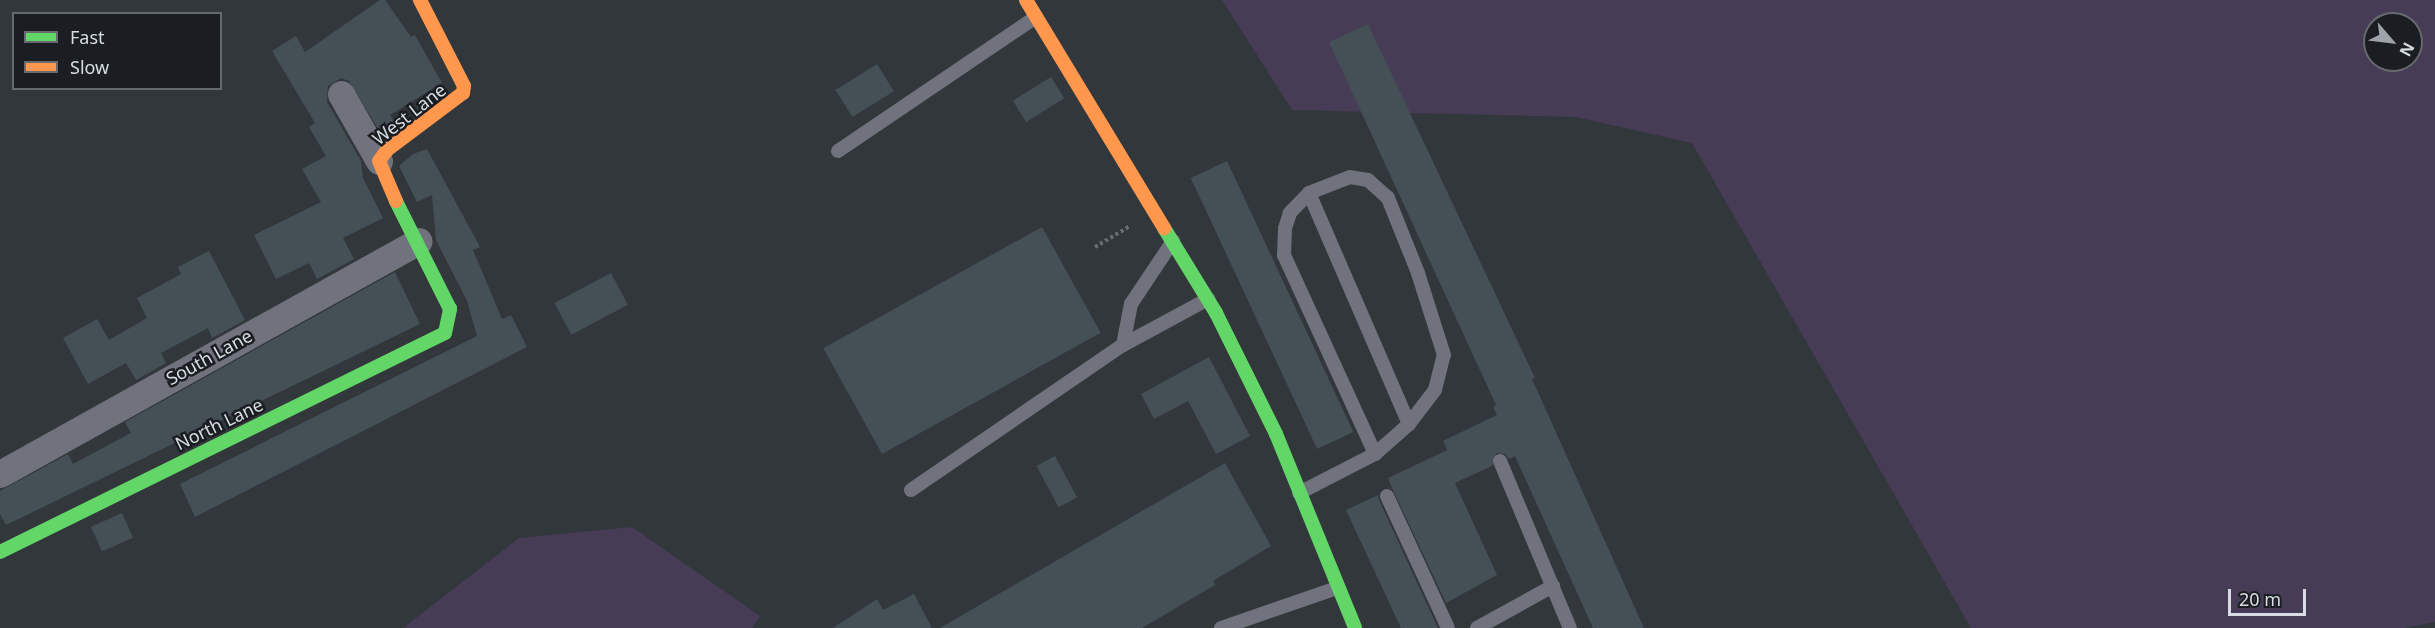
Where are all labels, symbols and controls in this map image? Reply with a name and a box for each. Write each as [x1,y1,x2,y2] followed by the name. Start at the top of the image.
[12,12,222,90] legend
[2363,12,2423,72] north arrow
[70,25,105,49] text: Fast
[2394,39,2420,60] text: N
[70,55,109,79] text: Slow
[368,79,450,149] street label: West Lane
[162,325,256,389] street label: South Lane
[172,393,266,455] street label: North Lane
[2231,577,2309,615] scale bar
[2239,587,2281,611] text: 20 m

